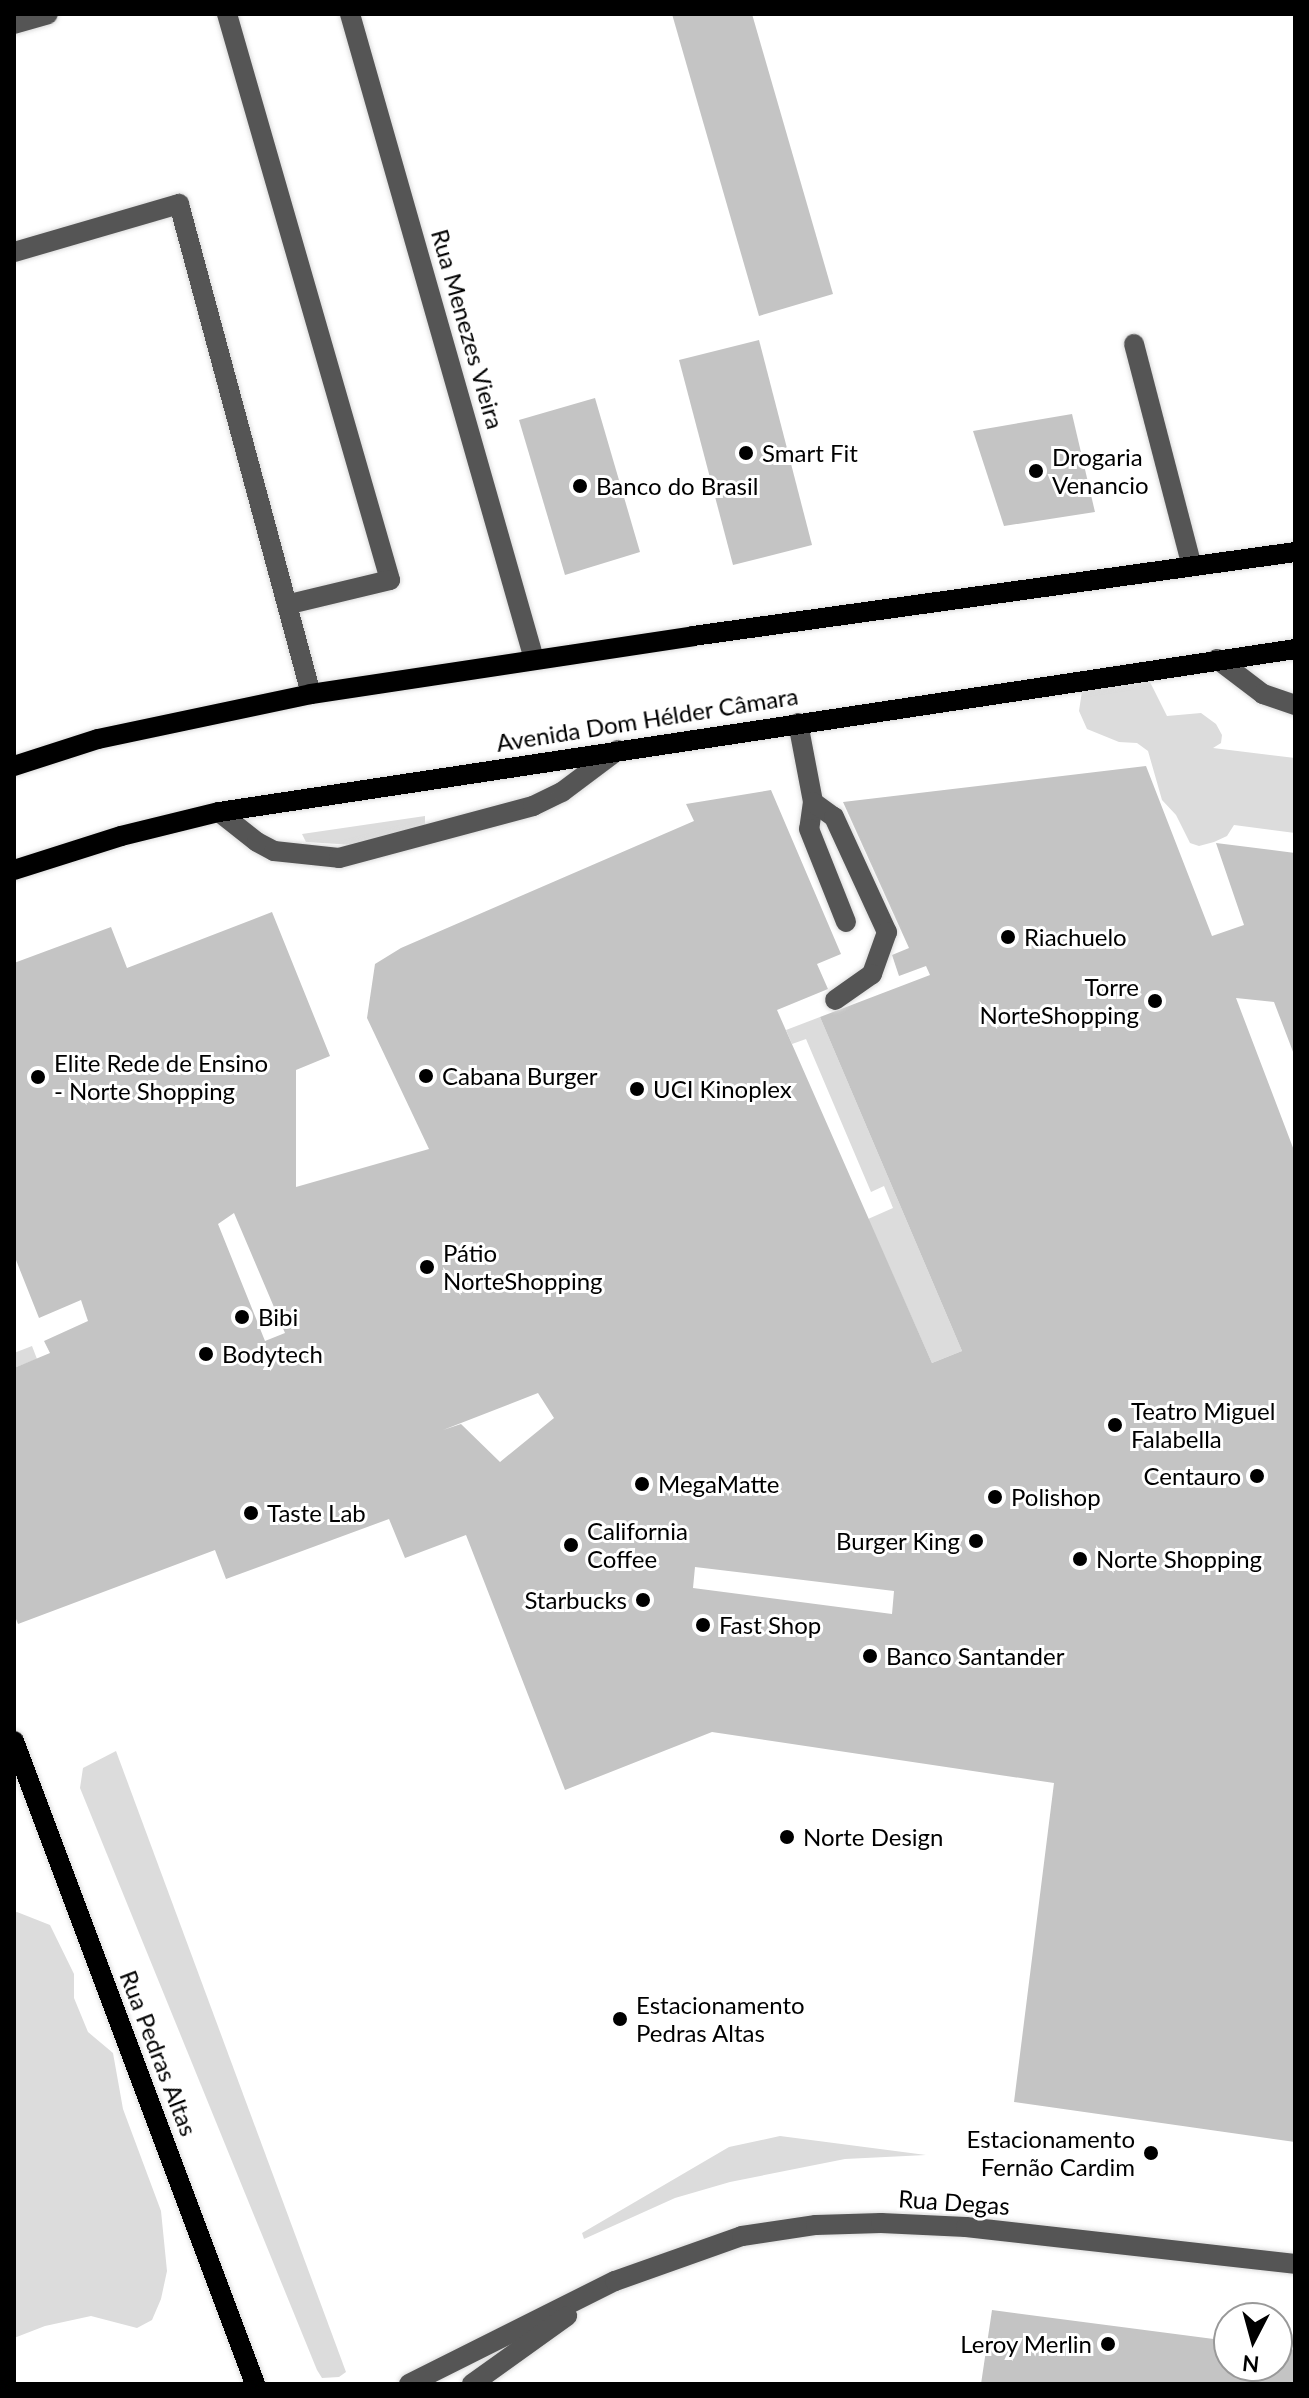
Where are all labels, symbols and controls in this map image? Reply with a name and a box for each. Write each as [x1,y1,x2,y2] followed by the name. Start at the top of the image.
[426,225,510,433] street label: Rua Menezes Vieira
[762,439,858,467] place label: Smart Fit
[1052,443,1149,499] place label: Drogaria Venancio
[737,444,755,462] marker: Smart Fit
[1027,462,1045,480] marker: Drogaria Venancio
[596,472,758,500] place label: Banco do Brasil
[571,477,589,495] marker: Banco do Brasil
[494,681,800,757] street label: Avenida Dom Hélder Câmara
[1024,923,1127,951] place label: Riachuelo
[999,928,1017,946] marker: Riachuelo
[979,973,1139,1029] place label: Torre NorteShopping
[1146,992,1164,1010] marker: Torre NorteShopping
[54,1049,268,1105] place label: Elite Rede de Ensino - Norte Shopping
[442,1062,598,1090] place label: Cabana Burger
[417,1067,435,1085] marker: Cabana Burger
[29,1068,47,1086] marker: Elite Rede de Ensino - Norte Shopping
[653,1075,792,1103] place label: UCI Kinoplex
[628,1080,646,1098] marker: UCI Kinoplex
[443,1239,603,1295] place label: Pátio NorteShopping
[418,1258,436,1276] marker: Pátio NorteShopping
[258,1303,298,1331] place label: Bibi
[233,1308,251,1326] marker: Bibi
[222,1340,323,1368] place label: Bodytech
[197,1345,215,1363] marker: Bodytech
[1131,1397,1275,1453] place label: Teatro Miguel Falabella
[1106,1416,1124,1434] marker: Teatro Miguel Falabella
[1144,1462,1241,1490] place label: Centauro
[1248,1467,1266,1485] marker: Centauro
[658,1470,779,1498] place label: MegaMatte
[633,1475,651,1493] marker: MegaMatte
[1011,1483,1101,1511] place label: Polishop
[986,1488,1004,1506] marker: Polishop
[267,1499,366,1527] place label: Taste Lab
[242,1504,260,1522] marker: Taste Lab
[587,1517,688,1573] place label: California Coffee
[836,1527,960,1555] place label: Burger King
[967,1532,985,1550] marker: Burger King
[562,1536,580,1554] marker: California Coffee
[1096,1545,1262,1573] place label: Norte Shopping
[1071,1550,1089,1568] marker: Norte Shopping
[524,1586,627,1614] place label: Starbucks
[634,1591,652,1609] marker: Starbucks
[719,1611,821,1639] place label: Fast Shop
[694,1616,712,1634] marker: Fast Shop
[886,1642,1064,1670] place label: Banco Santander
[861,1647,879,1665] marker: Banco Santander
[803,1823,943,1851] place label: Norte Design
[778,1828,796,1846] marker: Norte Design
[114,1966,204,2140] street label: Rua Pedras Altas
[636,1991,805,2047] place label: Estacionamento Pedras Altas
[611,2010,629,2028] marker: Estacionamento Pedras Altas
[966,2125,1135,2181] place label: Estacionamento Fernão Cardim
[1142,2144,1160,2162] marker: Estacionamento Fernão Cardim
[897,2184,1011,2220] street label: Rua Degas
[1213,2302,1293,2382] north arrow
[960,2330,1092,2358] place label: Leroy Merlin
[1099,2335,1117,2353] marker: Leroy Merlin
[1241,2350,1260,2379] text: N

